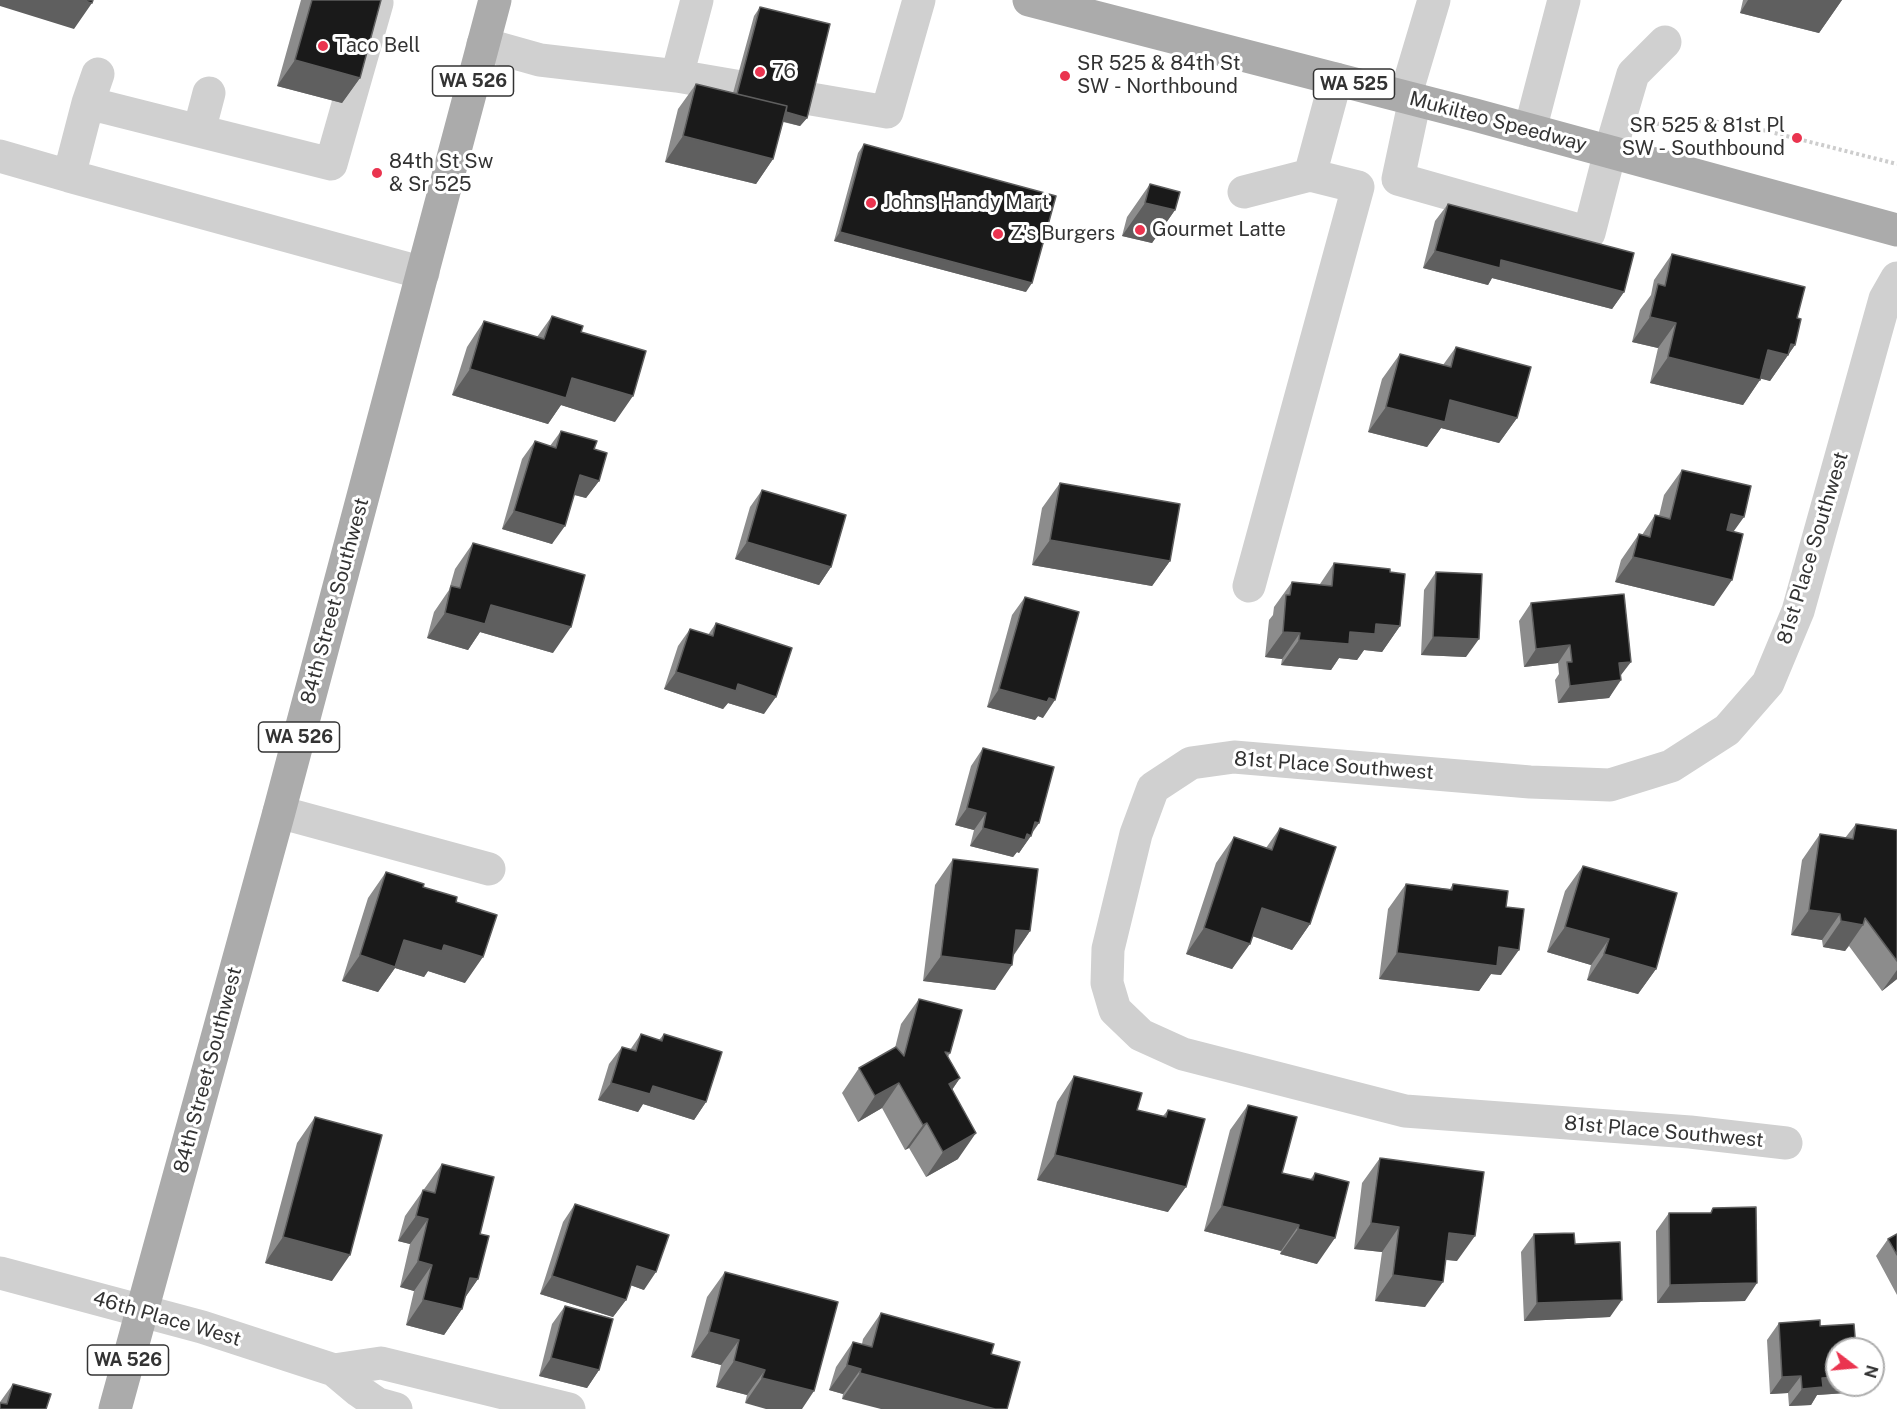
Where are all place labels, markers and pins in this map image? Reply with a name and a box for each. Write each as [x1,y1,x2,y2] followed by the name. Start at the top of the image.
[335,34,420,58] place label: Taco Bell
[316,39,330,53] marker: Taco Bell
[1077,52,1241,99] place label: SR 525 & 84th St SW - Northbound
[772,60,796,84] place label: 76
[753,65,767,79] marker: 76
[1058,69,1072,83] marker: SR 525 & 84th St SW - Northbound
[1622,114,1785,161] place label: SR 525 & 81st Pl SW - Southbound
[1790,131,1804,145] marker: SR 525 & 81st Pl SW - Southbound
[389,150,493,197] place label: 84th St Sw & Sr 525
[370,166,384,180] marker: 84th St Sw & Sr 525
[883,191,1049,215] place label: Johns Handy Mart
[864,196,878,210] marker: Johns Handy Mart
[1152,218,1286,242] place label: Gourmet Latte
[1010,222,1115,246] place label: Z's Burgers
[1133,223,1147,237] marker: Gourmet Latte
[991,227,1005,241] marker: Z's Burgers

